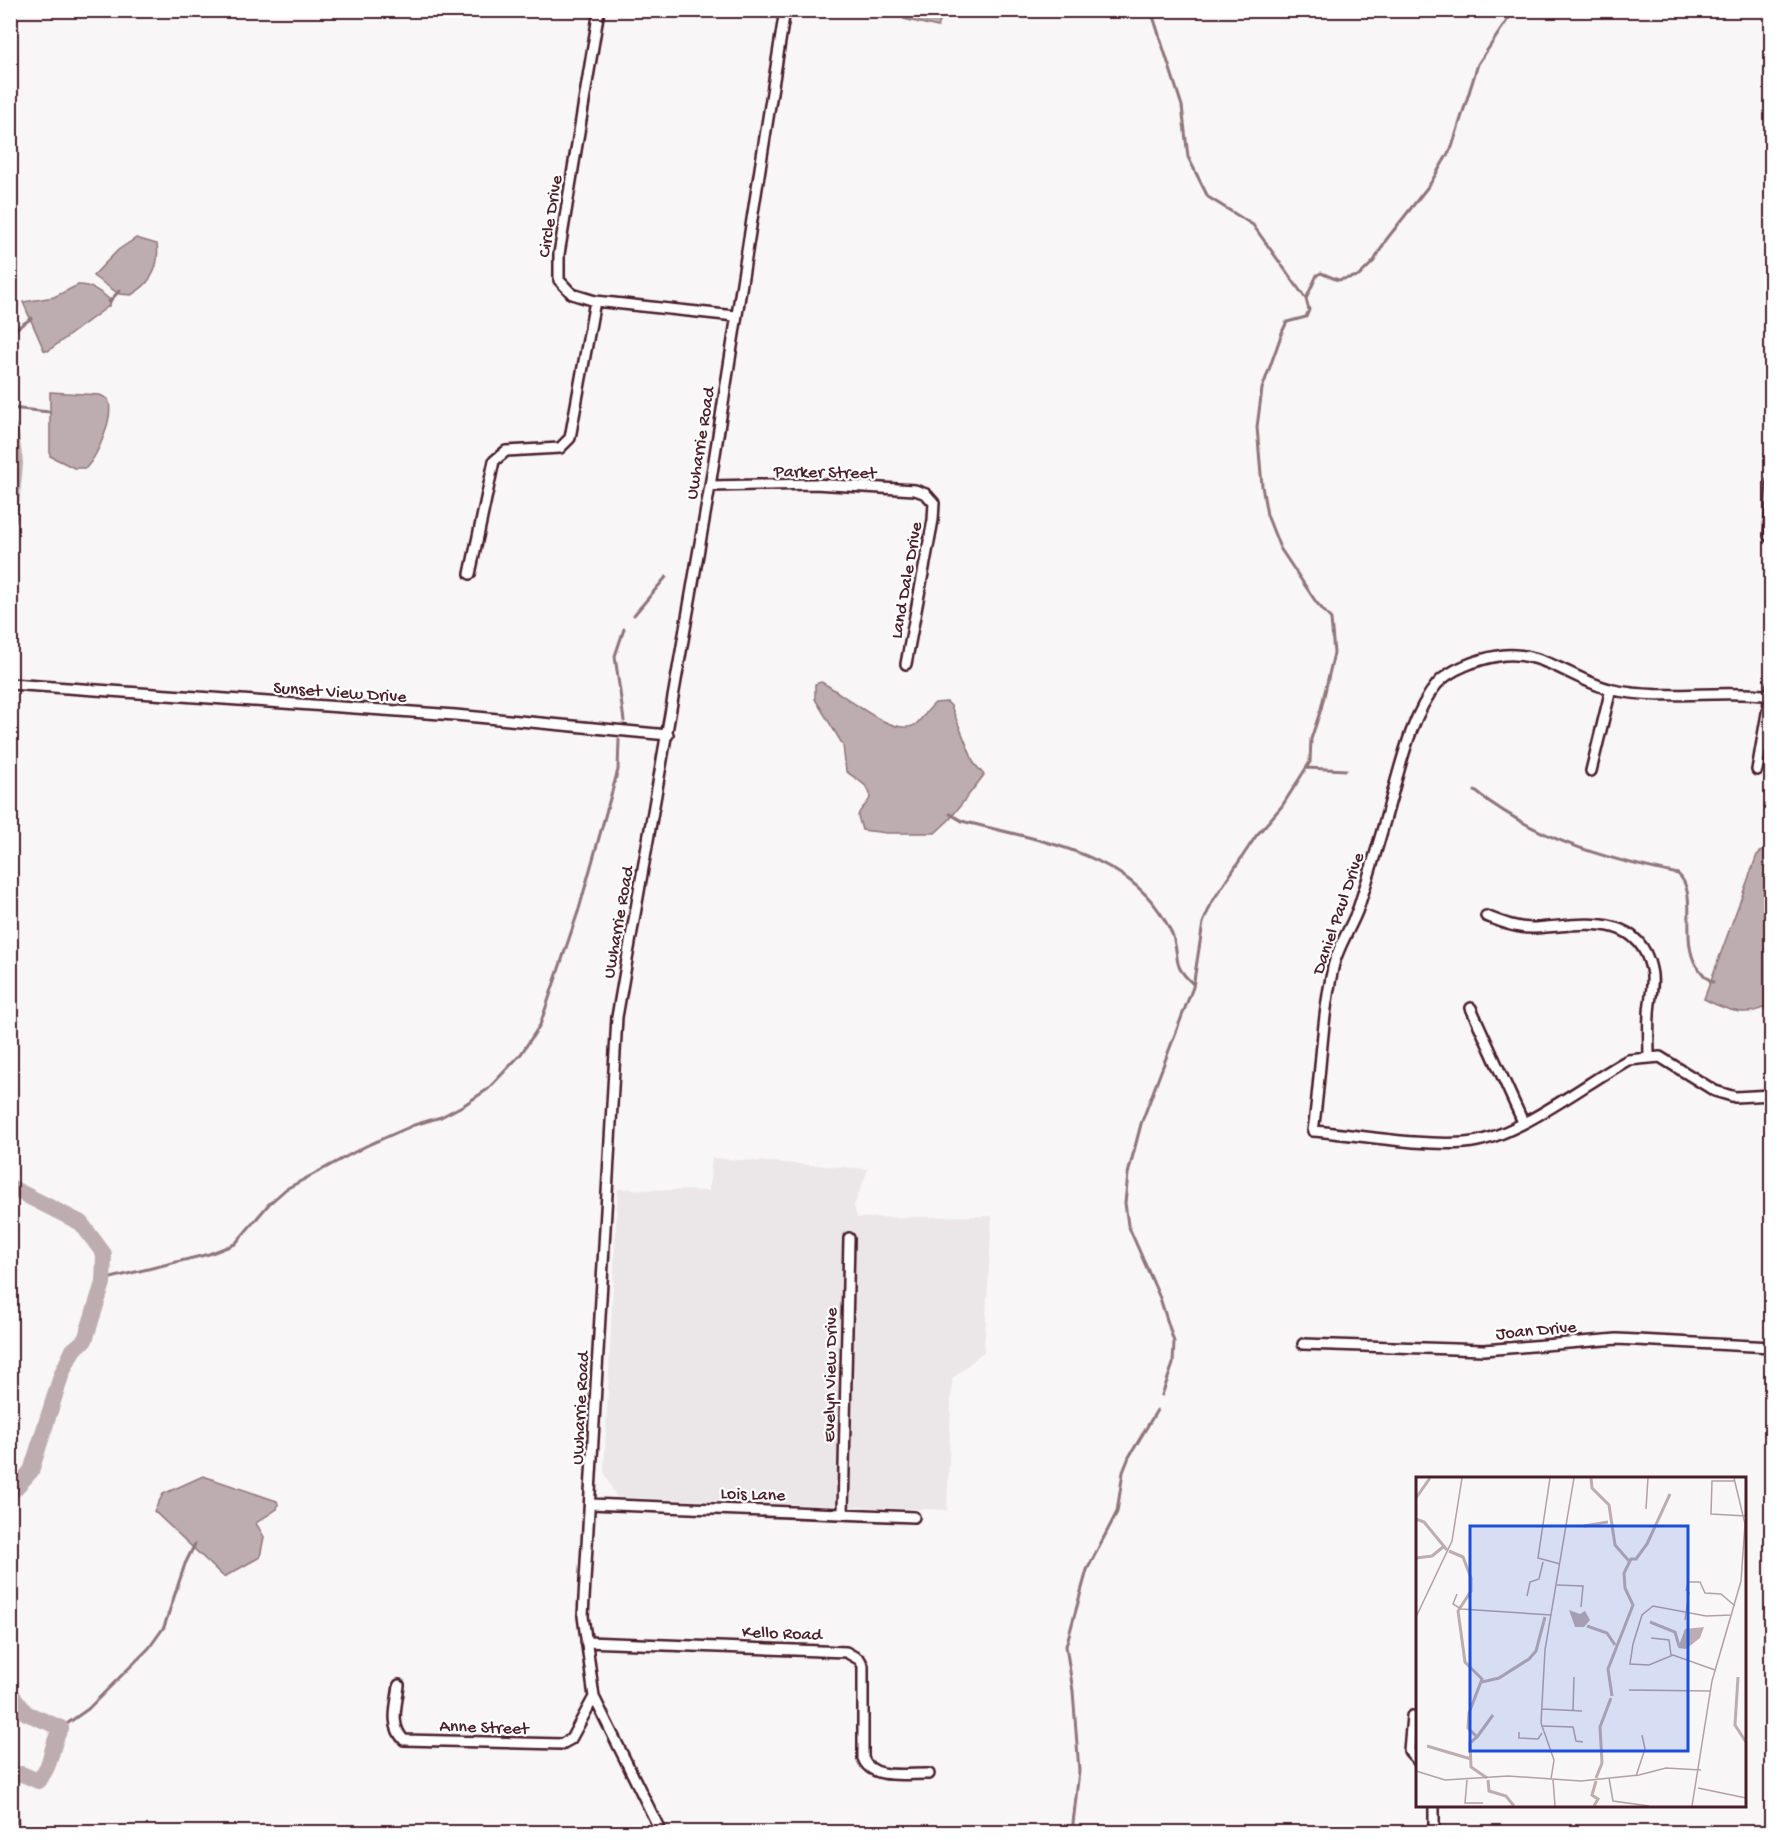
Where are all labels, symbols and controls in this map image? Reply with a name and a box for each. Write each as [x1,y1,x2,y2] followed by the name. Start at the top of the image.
[535,173,568,259] street label: Circle Drive
[682,384,721,501] street label: Uwharrie Road
[773,462,878,485] street label: Parker Street
[887,520,928,641] street label: Land Dale Drive
[272,678,408,709] street label: Sunset View Drive
[1308,849,1370,978] street label: Daniel Paul Drive
[599,863,640,980] street label: Uwharrie Road
[820,1307,843,1443] street label: Evelyn View Drive
[1495,1317,1578,1345] street label: Joan Drive
[568,1349,595,1465] street label: Uwharrie Road
[1416,1477,1746,1807] inset map
[720,1484,787,1507] street label: Lois Lane
[742,1623,824,1646] street label: Kello Road
[439,1716,531,1741] street label: Anne Street

